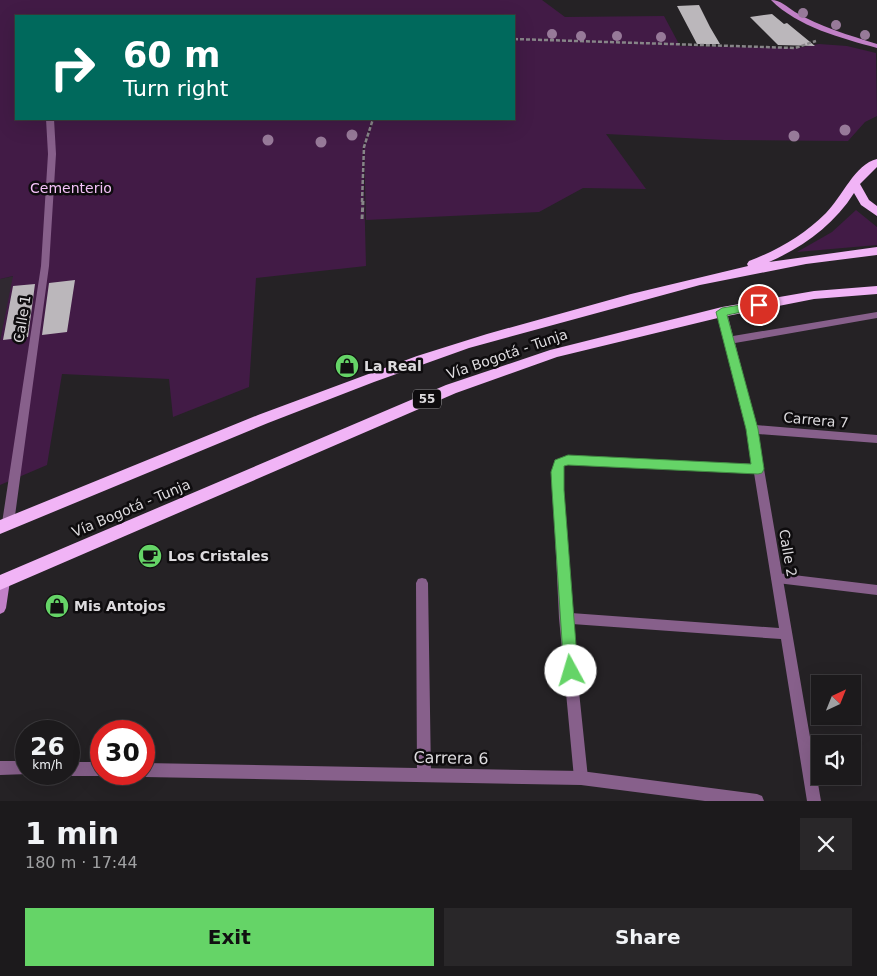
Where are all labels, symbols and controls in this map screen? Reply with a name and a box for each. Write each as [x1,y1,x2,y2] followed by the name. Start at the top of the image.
[40,35,105,100] icon: right
[123,35,220,75] text: 60 m
[123,76,228,101] text: Turn right
[30,180,112,196] park label: Cementerio
[738,284,780,326] pin
[745,291,773,319] icon: arrive
[10,294,34,344] street label: Calle 1
[444,326,570,382] street label: Vía Bogotá - Tunja
[334,353,360,379] shop icon: La Real
[364,358,422,374] place label: La Real
[413,389,441,408] road number: 55
[783,409,849,431] street label: Carrera 7
[70,476,192,540] street label: Vía Bogotá - Tunja
[776,528,800,578] street label: Calle 2
[137,543,163,569] cafe icon: Los Cristales
[168,548,269,564] place label: Los Cristales
[44,593,70,619] shop icon: Mis Antojos
[74,598,166,614] place label: Mis Antojos
[544,644,596,696] position arrow
[811,675,861,725] north arrow
[811,675,861,785] map controls
[90,720,155,785] speed limit sign: 30
[30,732,65,761] text: 26
[811,735,861,785] button: sound
[413,748,489,768] street label: Carrera 6
[32,758,63,772] text: km/h
[25,816,119,851] text: 1 min
[800,818,852,870] button: close
[25,853,138,872] text: 180 m · 17:44
[25,908,434,966] button: Exit
[444,908,852,966] button: Share

